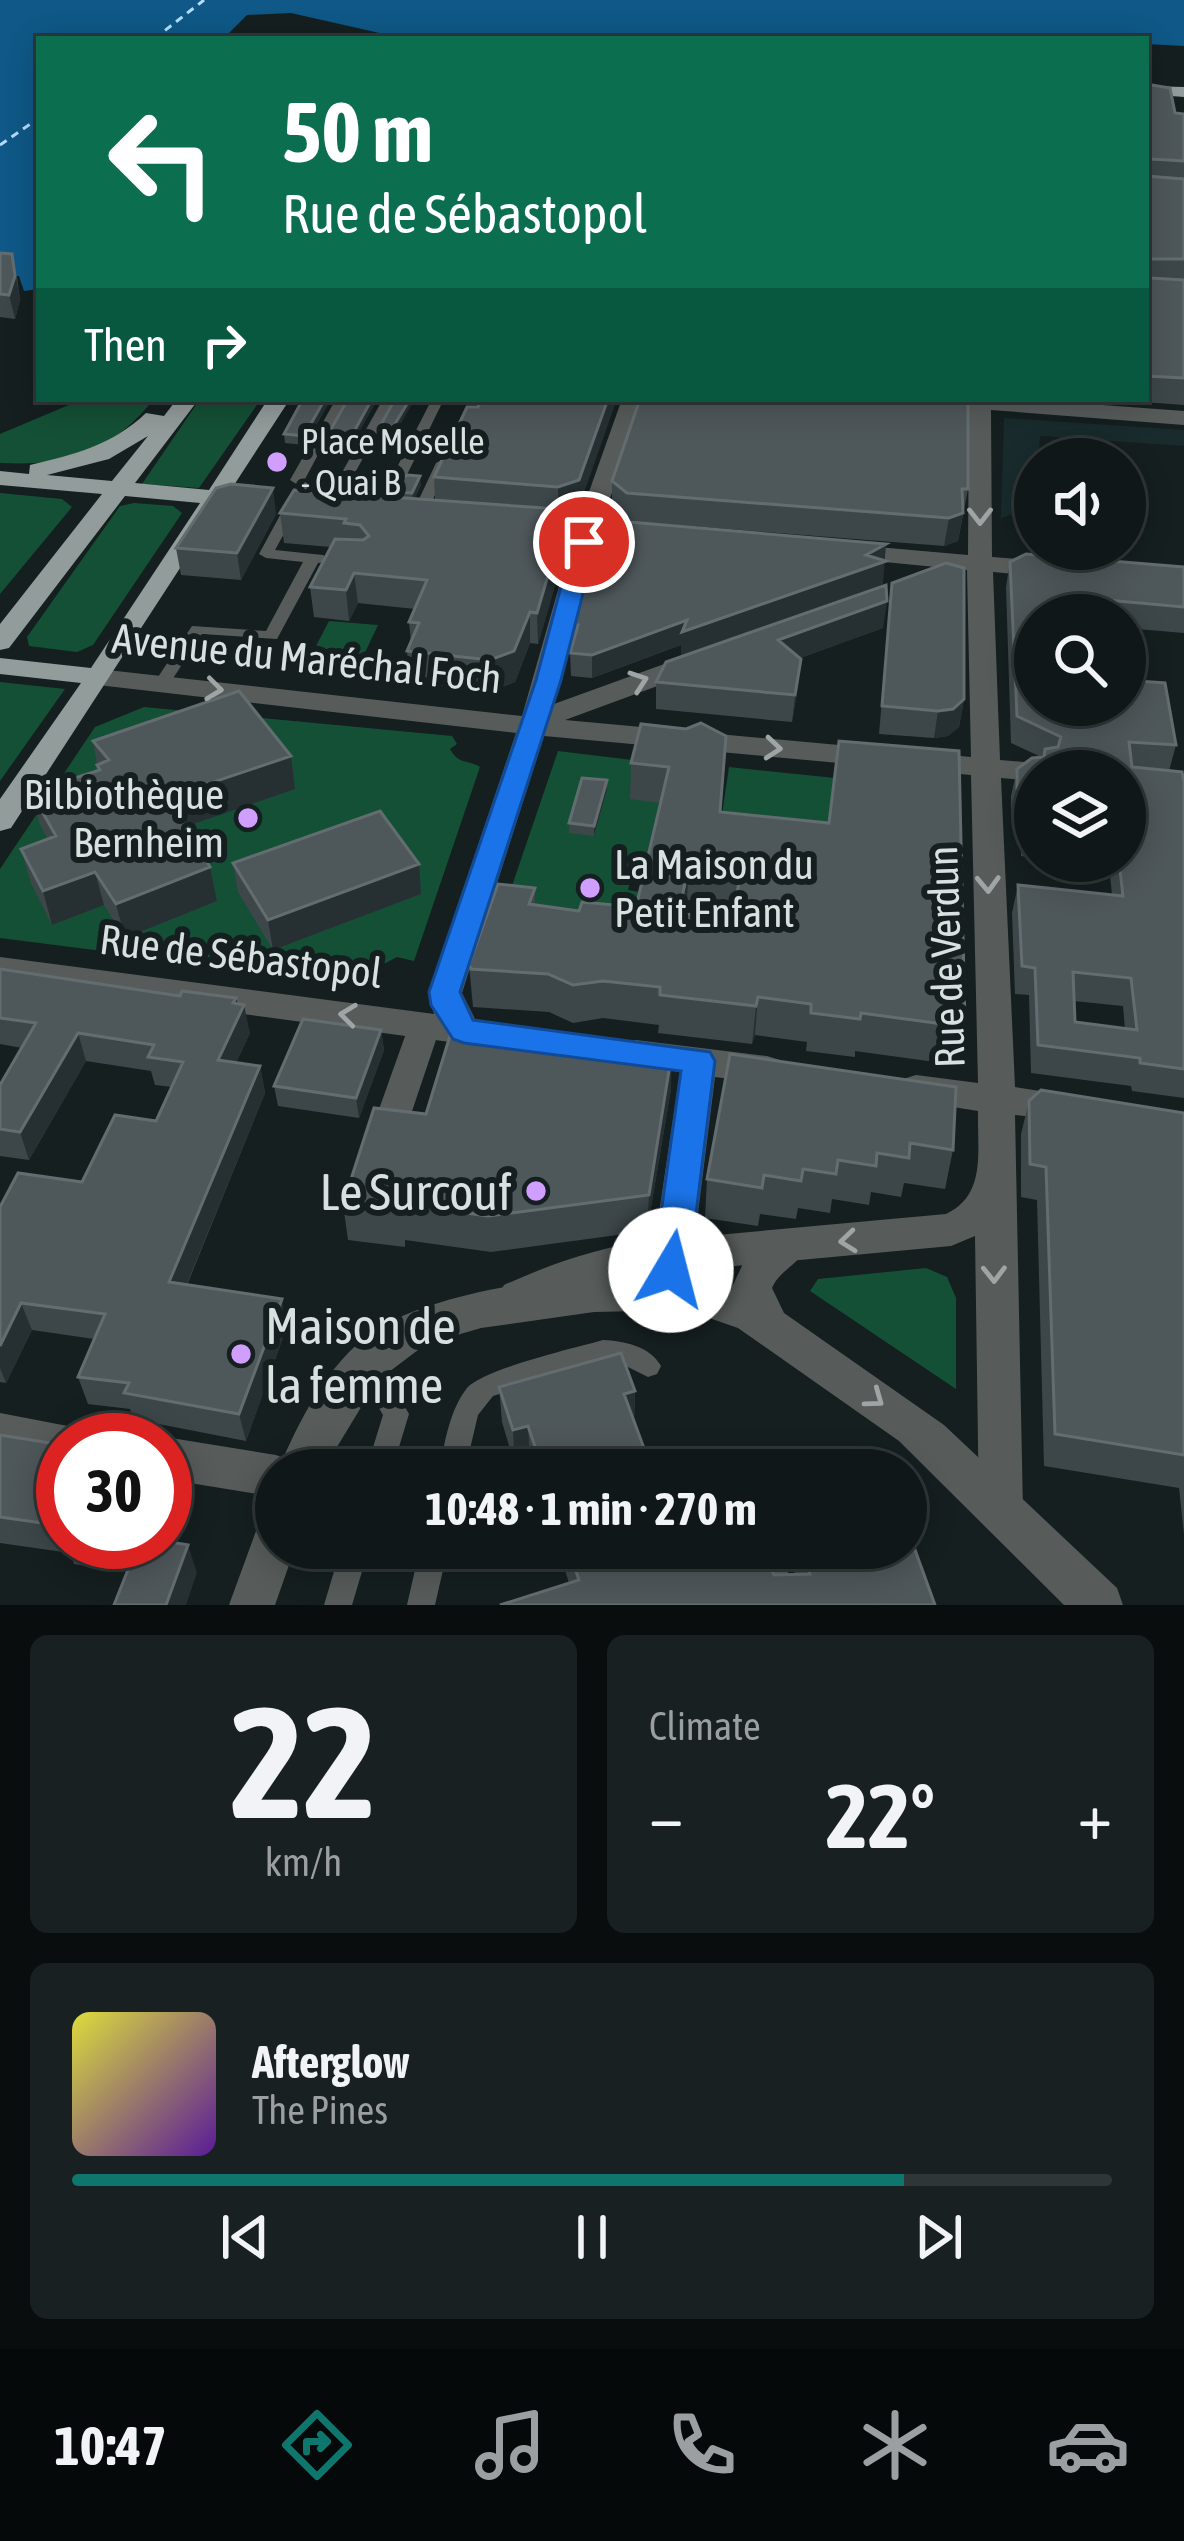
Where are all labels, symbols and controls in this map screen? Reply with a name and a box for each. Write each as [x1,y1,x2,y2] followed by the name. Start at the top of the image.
[84,84,240,240] icon: left
[282,84,433,180] text: 50 m
[282,183,647,244] text: Rue de Sébastopol
[191,312,257,378] icon: right
[84,319,167,371] text: Then
[301,420,485,503] place label: Place Moselle - Quai B
[1014,438,1146,882] map controls
[1014,438,1146,570] button: sound
[264,449,290,475] marker: Place Moselle - Quai B
[533,491,635,593] pin
[967,508,993,526] one-way arrow
[551,509,617,575] icon: arrive
[1014,594,1146,726] button: search
[110,614,504,702] street label: Avenue du Maréchal Foch
[628,671,649,696] one-way arrow
[204,676,224,702] one-way arrow
[764,735,783,760] one-way arrow
[1014,750,1146,882] button: layers
[23,770,224,866] place label: Bilbiothèque Bernheim
[235,805,261,831] marker: Bilbiothèque Bernheim
[614,840,814,936] place label: La Maison du Petit Enfant
[918,845,974,1069] street label: Rue de Verdun
[577,875,603,901] marker: La Maison du Petit Enfant
[975,875,1001,894] one-way arrow
[97,915,385,997] street label: Rue de Sébastopol
[338,1003,358,1029] one-way arrow
[319,1162,512,1221] place label: Le Surcouf
[523,1178,549,1204] marker: Le Surcouf
[608,1207,734,1333] position arrow
[839,1228,858,1253] one-way arrow
[981,1265,1007,1284] one-way arrow
[265,1296,456,1414] place label: Maison de la femme
[228,1341,254,1367] marker: Maison de la femme
[862,1385,884,1407] one-way arrow
[36,1413,192,1569] speed limit sign: 30
[425,1483,757,1535] text: 10:48 · 1 min · 270 m
[230,1672,377,1851] text: 22
[649,1704,761,1748] text: Climate
[826,1764,935,1867] text: 22°
[649,1777,683,1853] text: −
[1078,1777,1112,1853] text: +
[265,1840,342,1884] text: km/h
[252,2036,410,2088] text: Afterglow
[252,2088,388,2132] text: The Pines
[212,2204,278,2270] icon: previous
[559,2204,625,2270] icon: pause
[906,2204,972,2270] icon: next
[275,2403,359,2487] icon: directions
[468,2403,552,2487] icon: music
[660,2403,744,2487] icon: phone
[853,2403,937,2487] icon: climate
[1046,2403,1130,2487] icon: car
[54,2415,167,2476] text: 10:47

